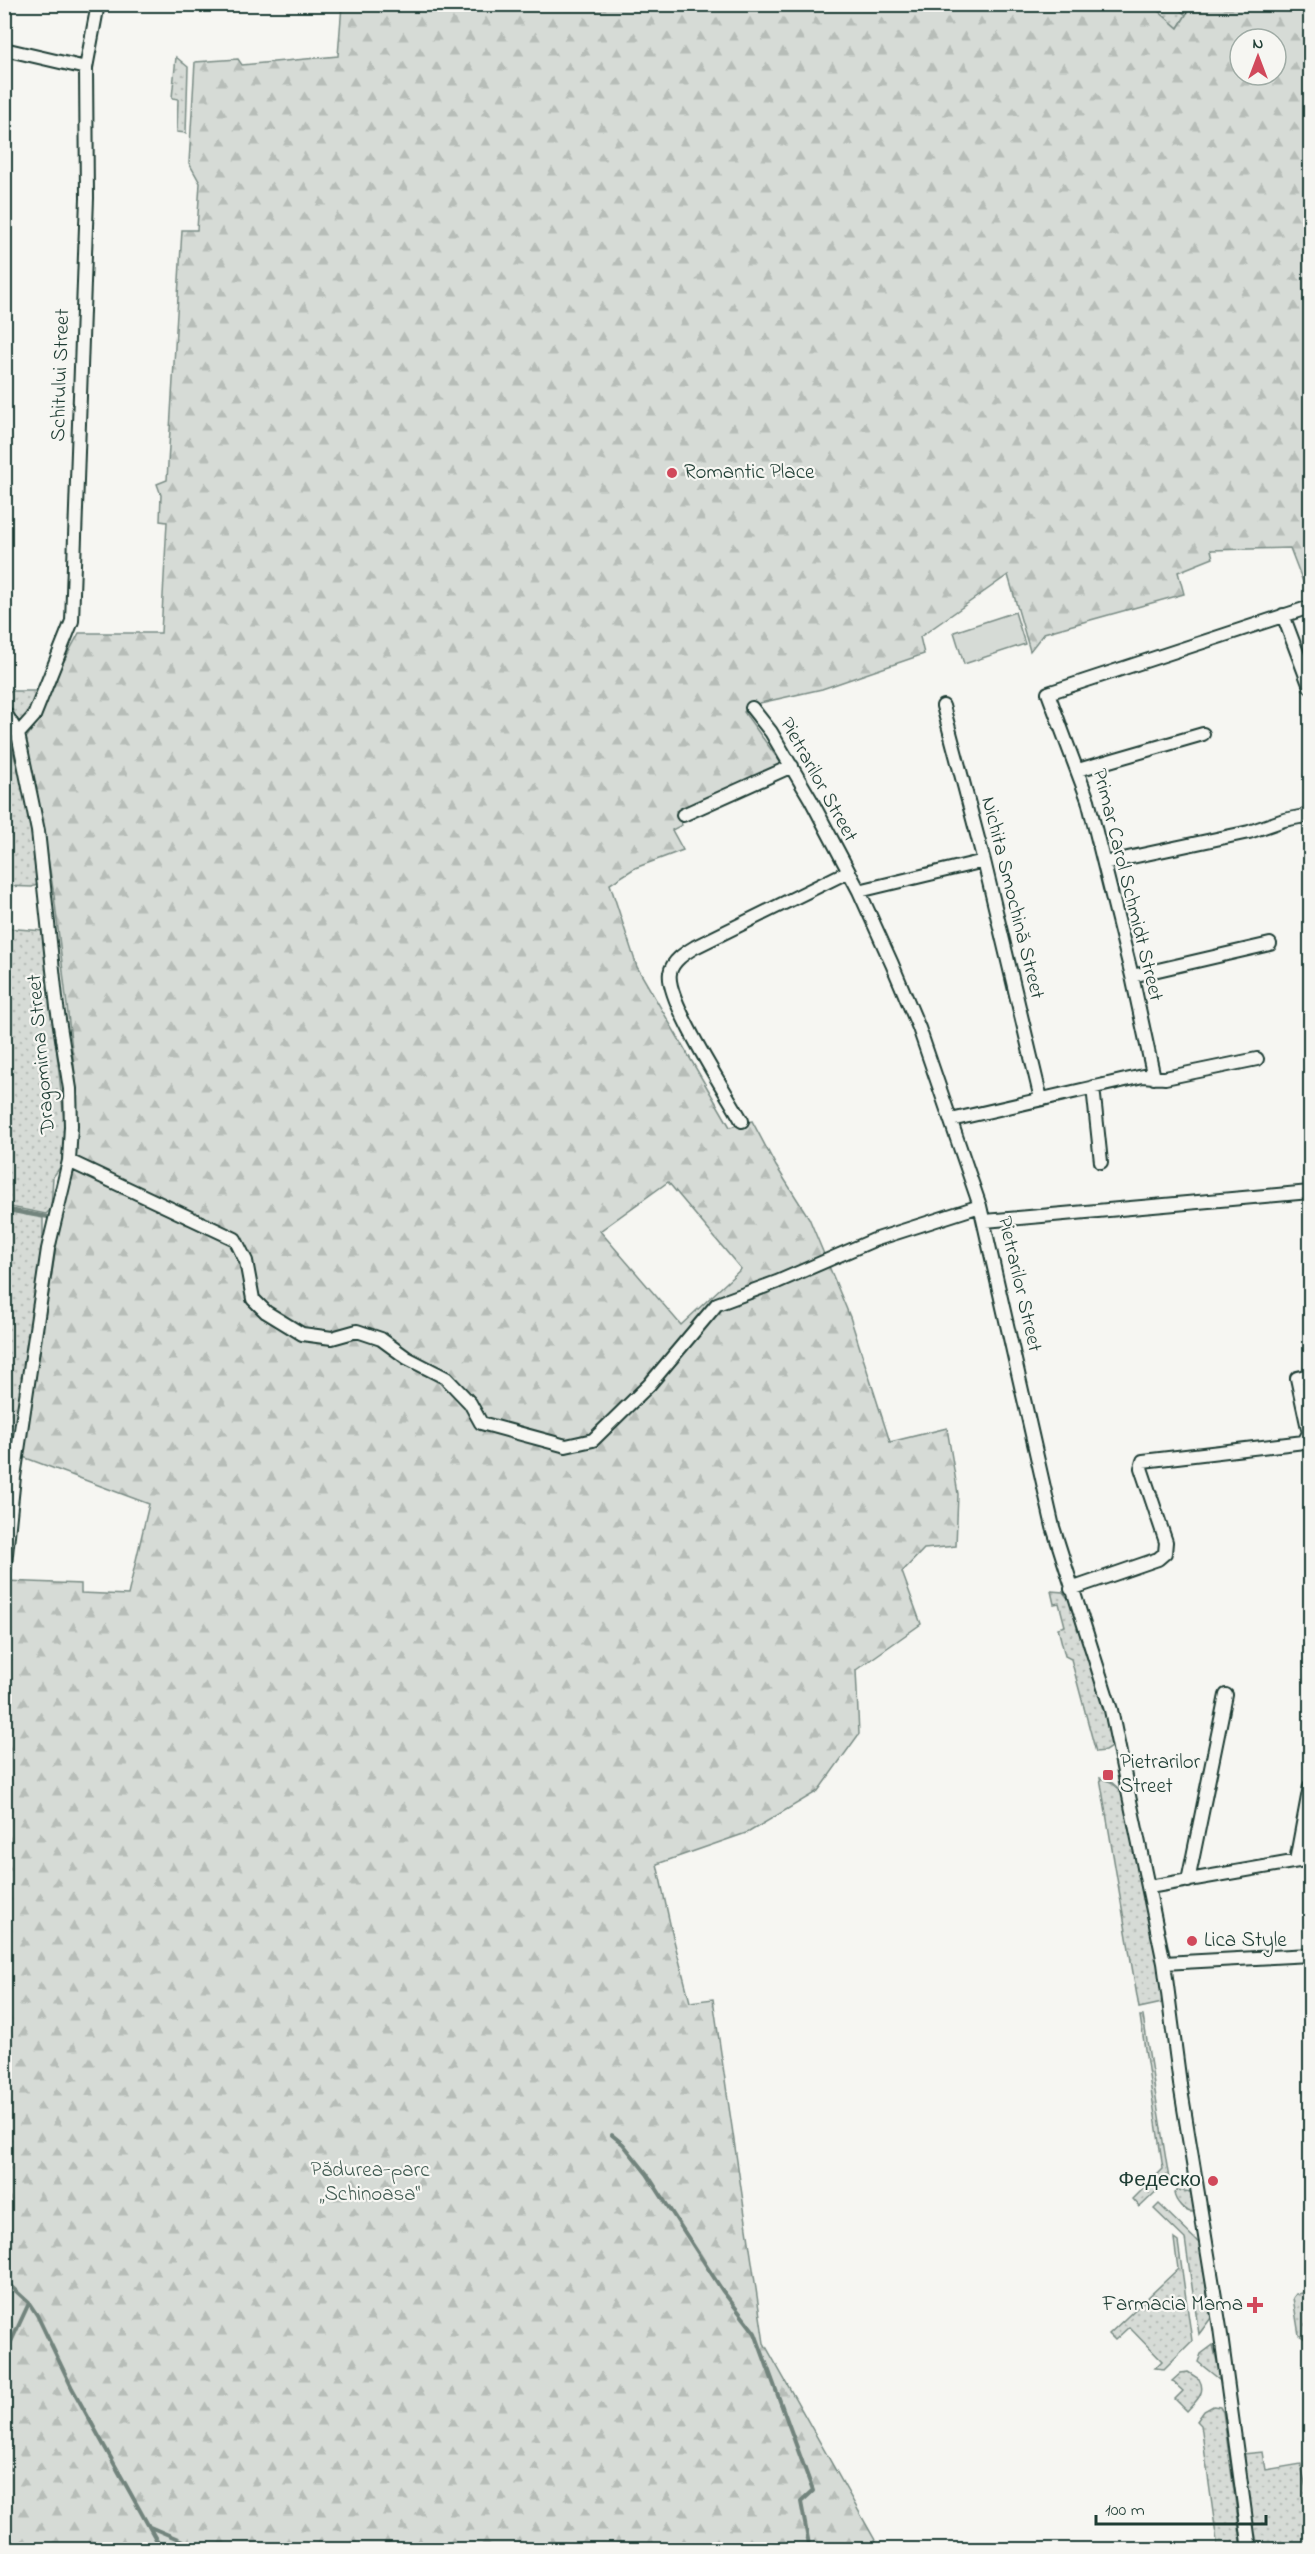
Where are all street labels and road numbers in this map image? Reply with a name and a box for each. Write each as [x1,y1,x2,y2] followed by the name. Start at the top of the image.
[44,308,78,442] street label: Schitului Street
[771,712,865,848] street label: Pietrarilor Street
[1084,765,1170,1005] street label: Primar Carol Schmidt Street
[972,794,1052,1002] street label: Nichita Smochină Street
[20,973,66,1136] street label: Dragomirna Street
[989,1213,1049,1355] street label: Pietrarilor Street

